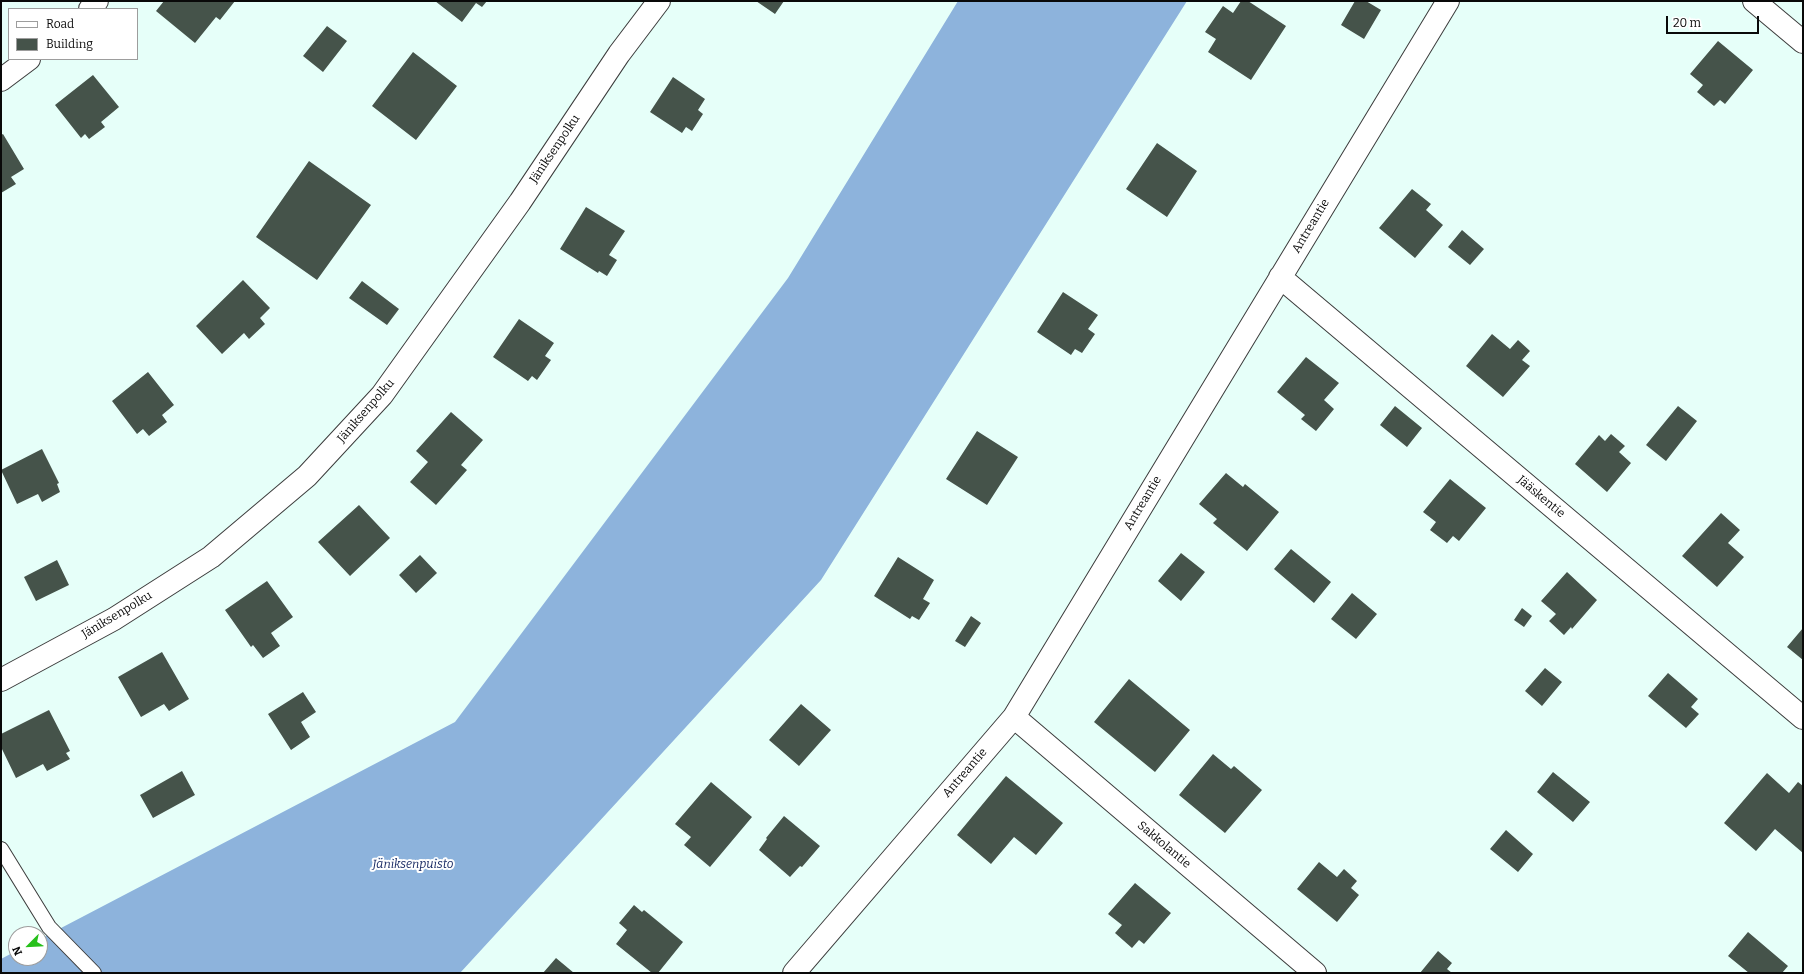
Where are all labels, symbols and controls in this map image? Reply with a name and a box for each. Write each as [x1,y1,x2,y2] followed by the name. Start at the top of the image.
[8,8,138,60] legend
[1668,8,1761,34] scale bar
[1673,16,1701,30] text: 20 m
[46,17,74,31] text: Road
[46,37,93,51] text: Building
[527,112,583,186] street label: Jäniksenpolku
[1289,196,1333,256] street label: Antreantie
[335,376,397,446] street label: Jäniksenpolku
[1121,473,1165,533] street label: Antreantie
[1514,473,1568,521] street label: Jääskentie
[79,588,155,642] street label: Jäniksenpolku
[940,745,990,801] street label: Antreantie
[1134,818,1194,872] street label: Sakkolantie
[373,858,453,872] park label: Jäniksenpuisto
[8,926,48,966] north arrow
[10,944,25,957] text: N

